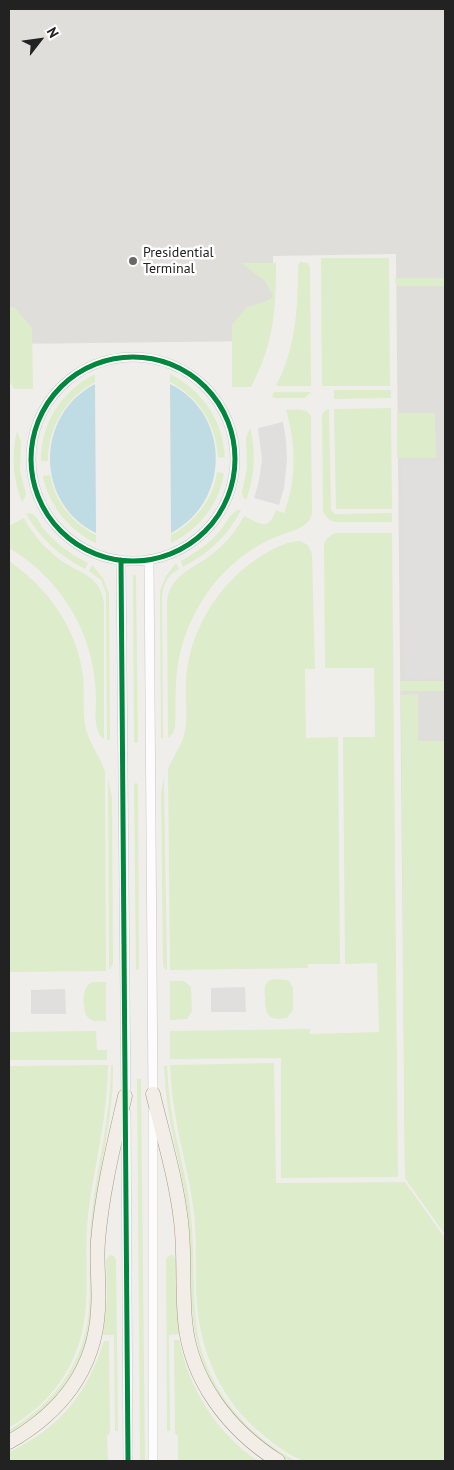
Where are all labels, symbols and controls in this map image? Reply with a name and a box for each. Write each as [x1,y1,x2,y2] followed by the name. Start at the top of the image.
[15,15,65,65] north arrow
[43,24,63,41] text: N
[143,245,214,278] place label: Presidential Terminal
[127,255,139,267] marker: Presidential Terminal

